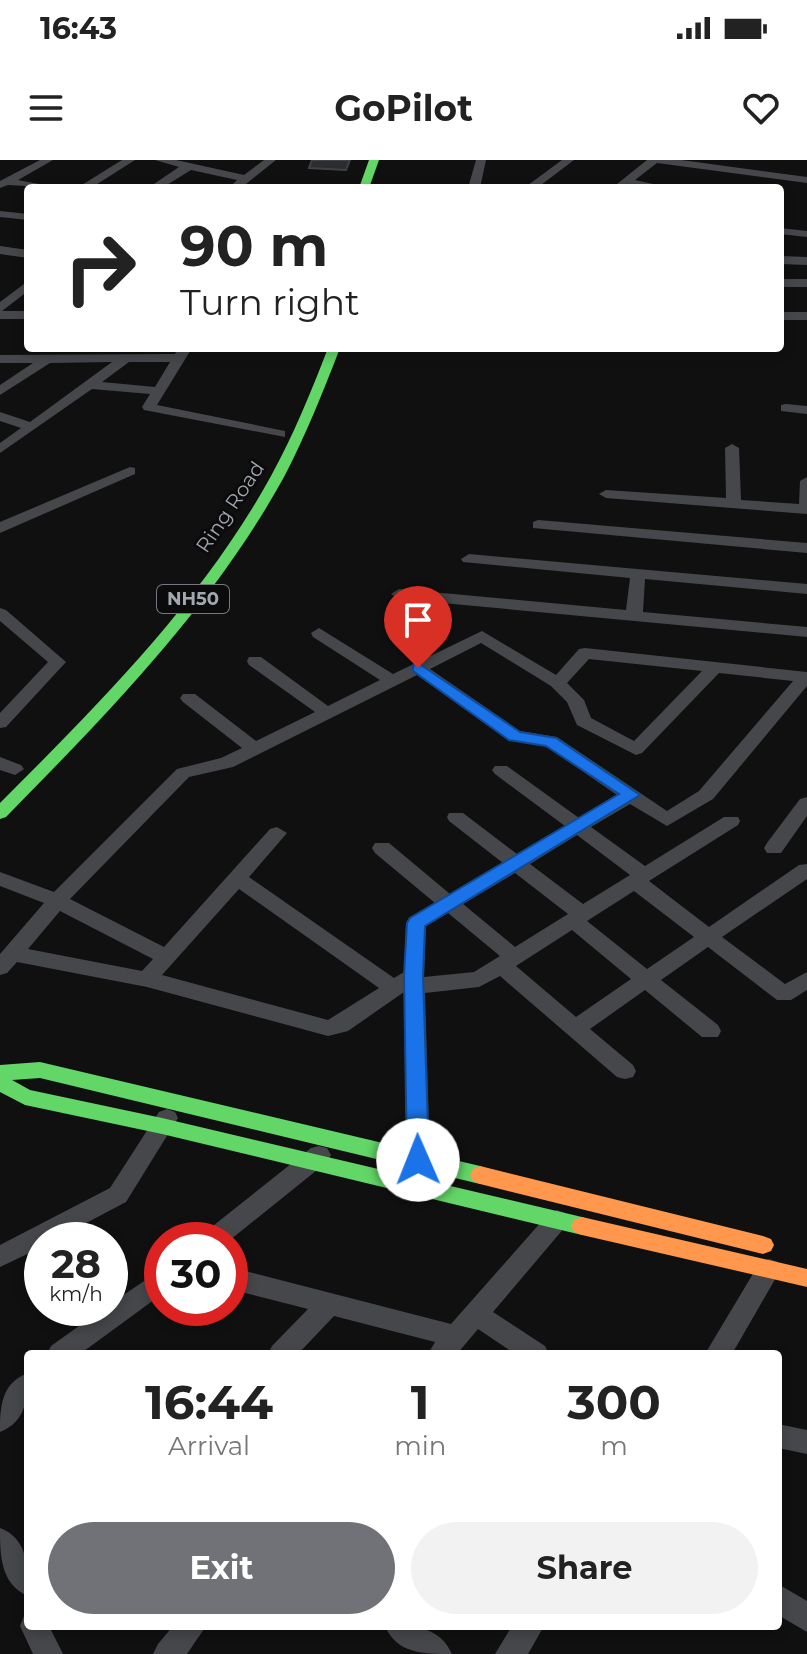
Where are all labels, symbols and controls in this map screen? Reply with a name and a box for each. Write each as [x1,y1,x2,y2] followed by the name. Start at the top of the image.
[40,10,117,47] text: 16:43
[24,86,68,130] icon: menu
[334,86,473,130] text: GoPilot
[739,86,783,130] icon: heart
[180,212,328,280] text: 90 m
[48,216,152,320] icon: right
[180,280,360,324] text: Turn right
[191,457,269,557] street label: Ring Road
[157,585,229,613] road number: NH50
[384,586,452,668] pin
[396,598,440,642] icon: arrive
[376,1118,460,1202] position arrow
[144,1222,248,1326] speed limit sign: 30
[51,1239,101,1288] text: 28
[49,1282,103,1306] text: km/h
[145,1373,273,1431] text: 16:44
[411,1373,430,1431] text: 1
[567,1373,661,1431] text: 300
[168,1430,250,1462] text: Arrival
[394,1430,446,1462] text: min
[600,1430,628,1462] text: m
[48,1522,395,1614] button: Exit
[411,1522,758,1614] button: Share

